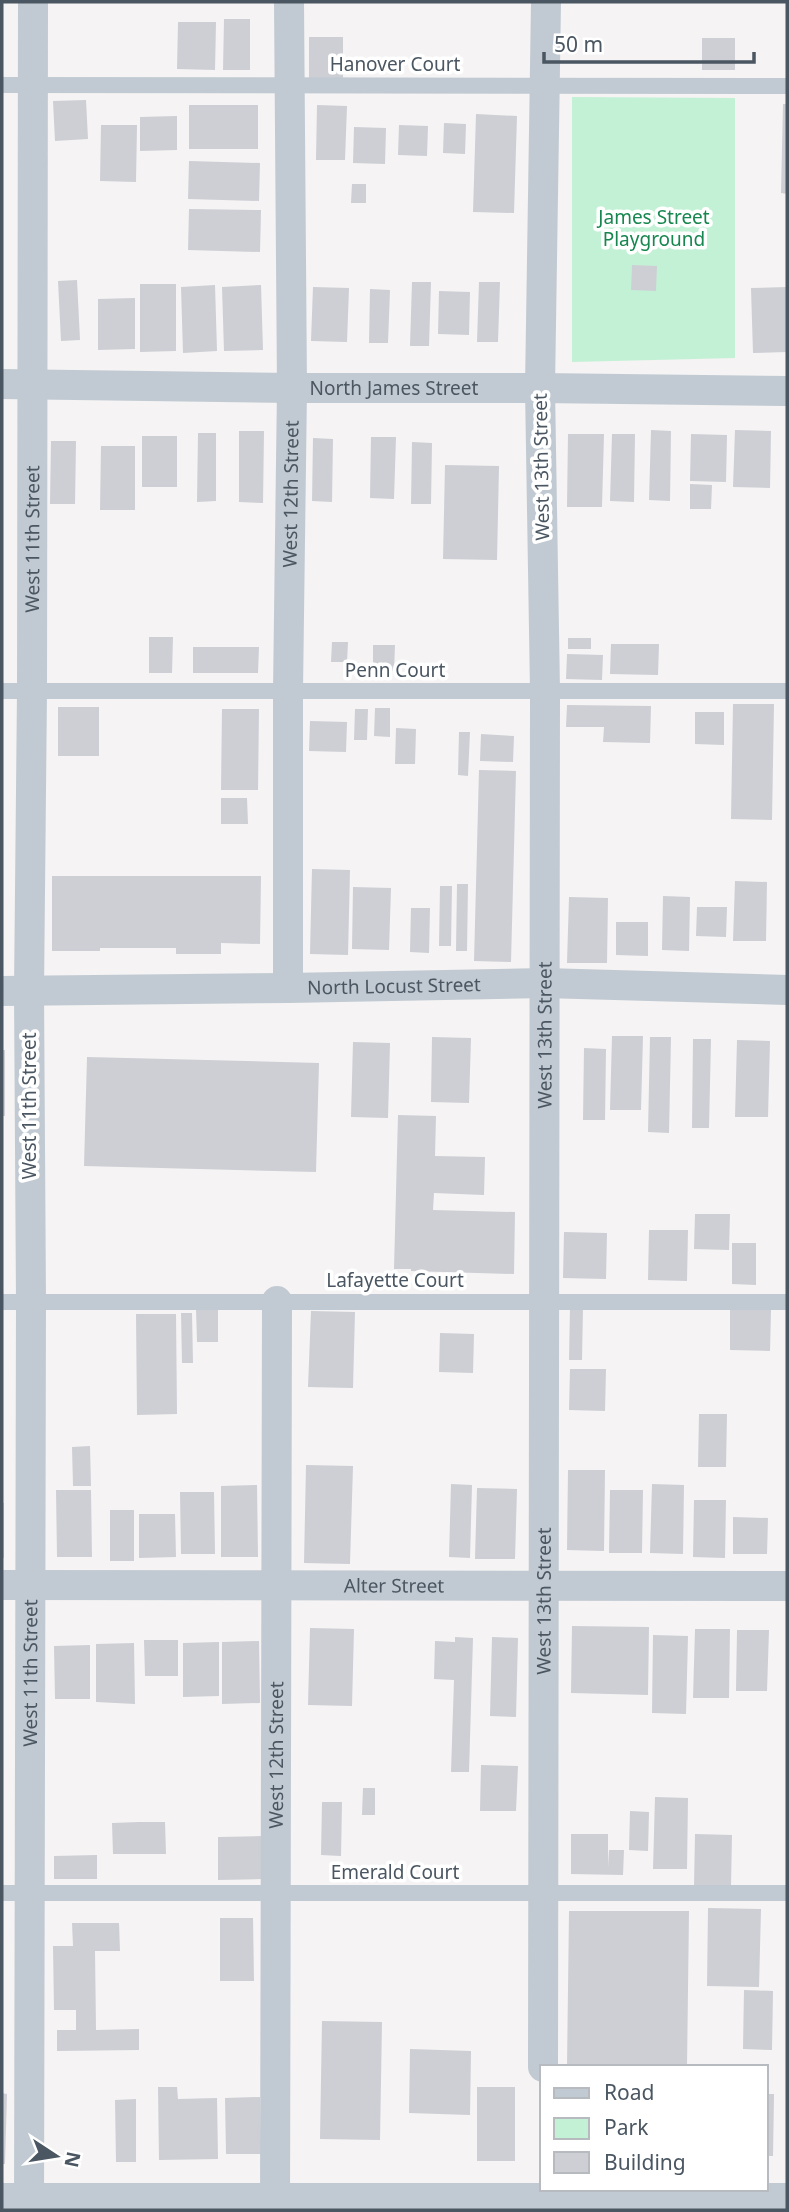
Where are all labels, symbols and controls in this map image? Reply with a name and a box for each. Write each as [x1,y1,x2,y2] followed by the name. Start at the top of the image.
[544,21,754,65] scale bar
[554,30,603,58] text: 50 m
[330,51,460,77] street label: Hanover Court
[596,204,710,252] park label: James Street Playground
[310,375,479,401] street label: North James Street
[527,393,555,541] street label: West 13th Street
[277,420,305,568] street label: West 12th Street
[19,465,45,613] street label: West 11th Street
[345,657,445,683] street label: Penn Court
[531,961,558,1109] street label: West 13th Street
[307,971,481,1001] street label: North Locust Street
[16,1032,42,1180] street label: West 11th Street
[326,1267,464,1293] street label: Lafayette Court
[531,1527,557,1675] street label: West 13th Street
[344,1572,444,1599] street label: Alter Street
[17,1599,43,1747] street label: West 11th Street
[263,1681,289,1829] street label: West 12th Street
[331,1859,459,1885] street label: Emerald Court
[540,2065,768,2191] legend
[604,2078,654,2106] text: Road
[604,2113,649,2141] text: Park
[21,2121,91,2191] north arrow
[604,2148,686,2176] text: Building
[58,2149,87,2170] text: N

